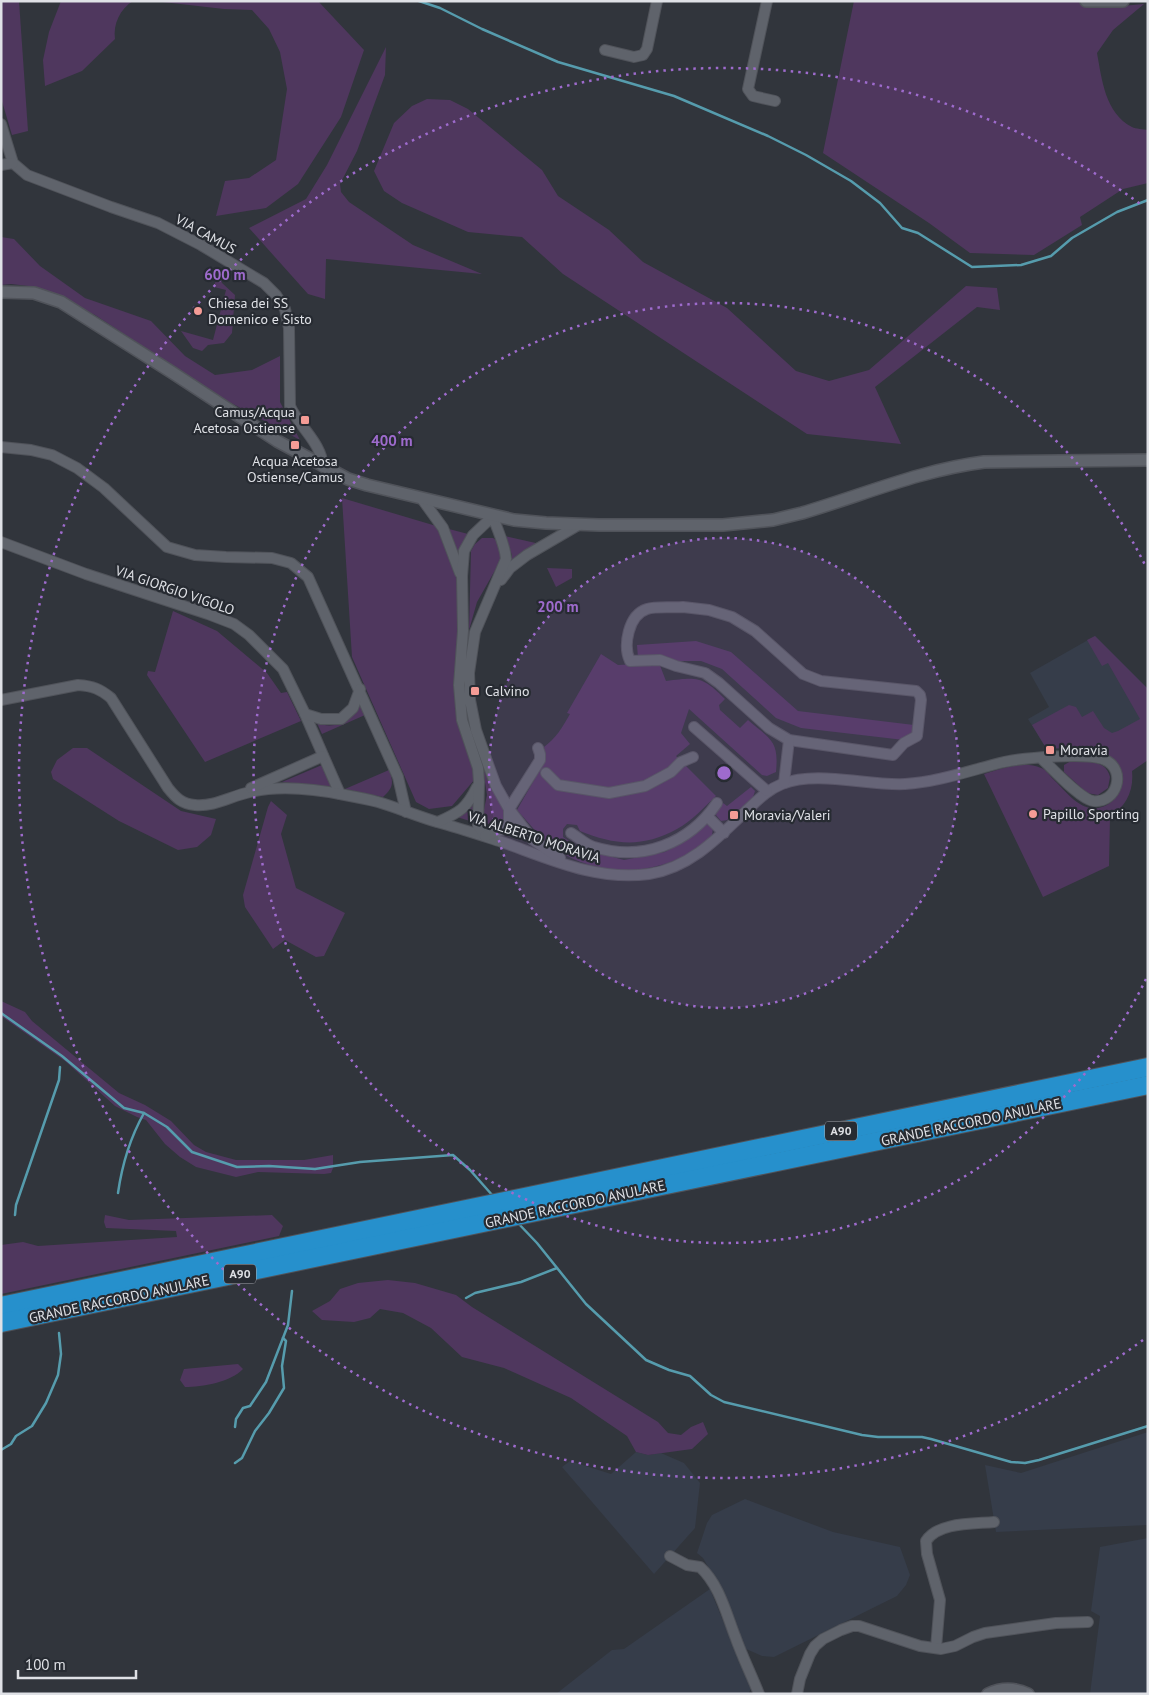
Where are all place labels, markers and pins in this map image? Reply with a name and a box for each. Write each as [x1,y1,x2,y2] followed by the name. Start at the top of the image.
[208,294,312,328] place label: Chiesa dei SS Domenico e Sisto
[192,305,204,317] marker: Chiesa dei SS Domenico e Sisto
[193,403,295,437] place label: Camus/Acqua Acetosa Ostiense
[299,414,311,426] marker: Camus/Acqua Acetosa Ostiense
[289,439,301,451] marker: Acqua Acetosa Ostiense/Camus
[247,452,343,486] place label: Acqua Acetosa Ostiense/Camus
[485,682,529,700] place label: Calvino
[469,685,481,697] marker: Calvino
[1060,741,1108,759] place label: Moravia
[1044,744,1056,756] marker: Moravia
[715,764,733,782] centre of rings
[1043,805,1139,823] place label: Papillo Sporting
[744,806,831,824] place label: Moravia/Valeri
[1027,808,1039,820] marker: Papillo Sporting
[728,809,740,821] marker: Moravia/Valeri

